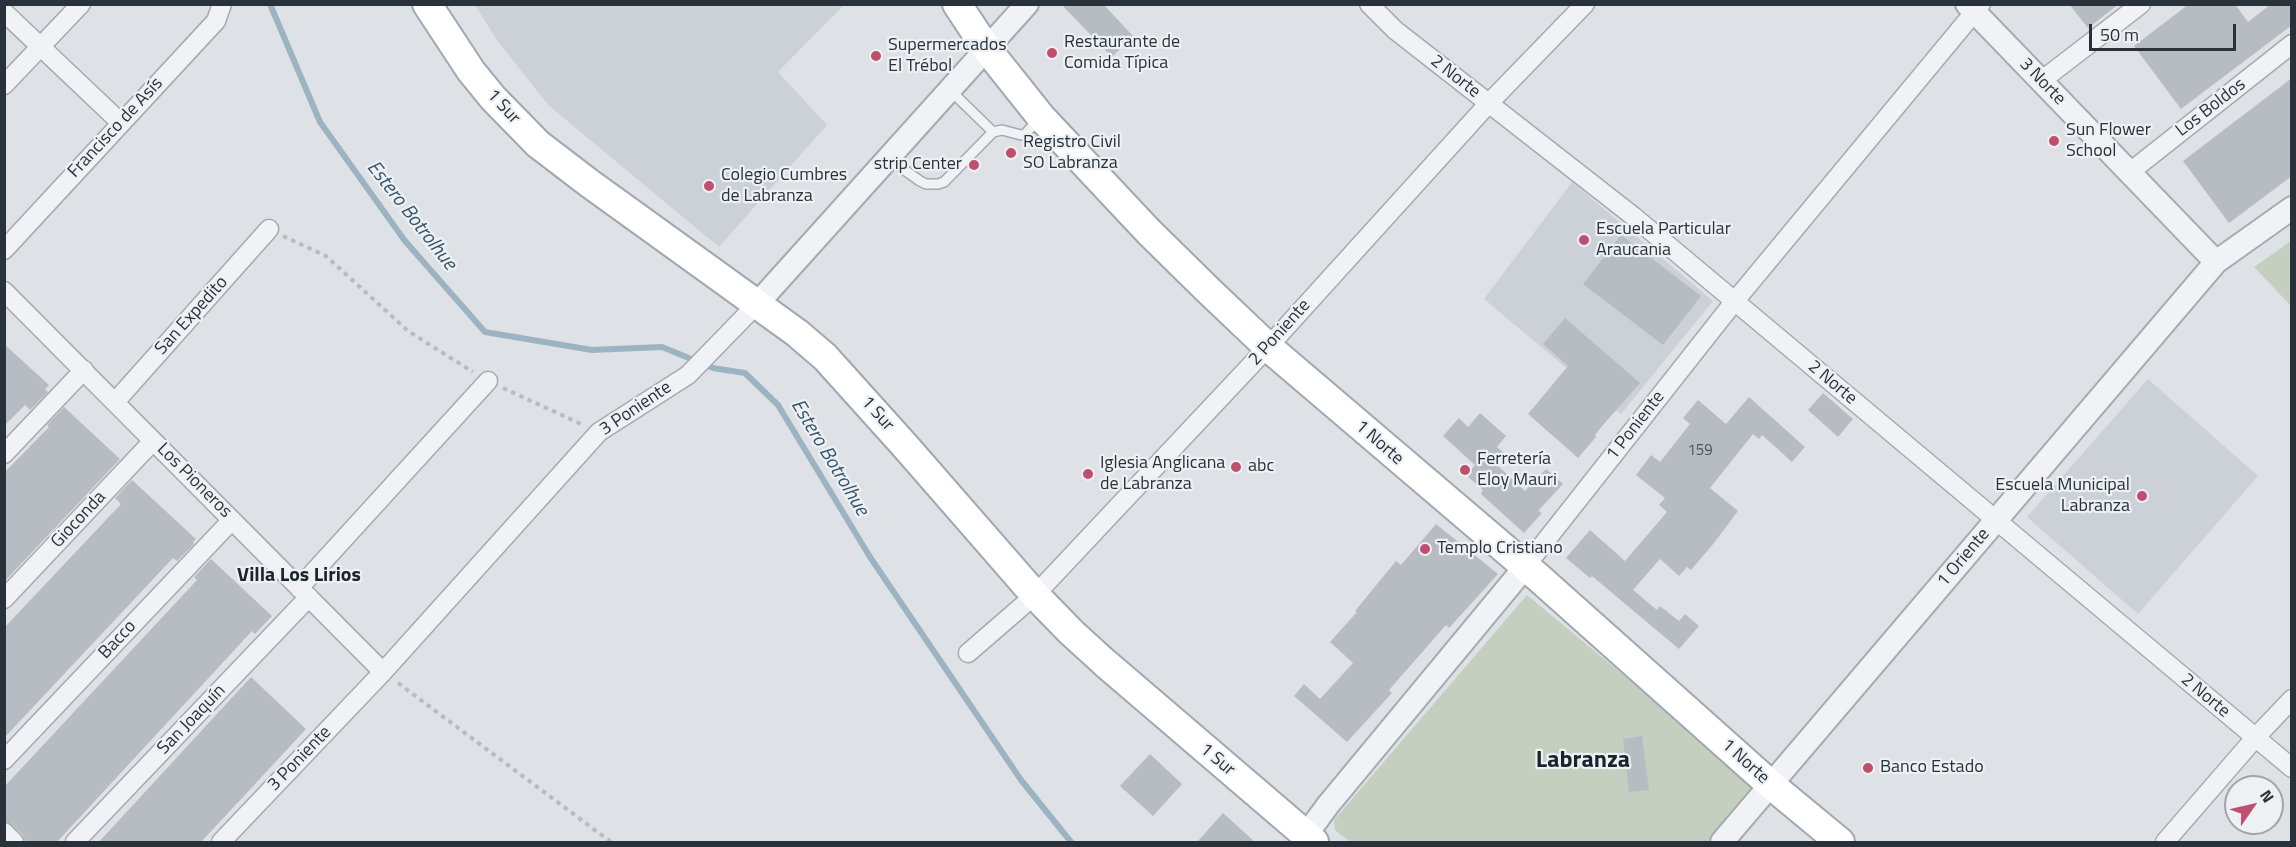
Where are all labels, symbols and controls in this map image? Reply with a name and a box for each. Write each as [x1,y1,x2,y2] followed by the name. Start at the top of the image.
[2092,12,2239,50] scale bar
[2100,21,2139,48] text: 50 m
[1064,32,1180,74] place label: Restaurante de Comida Típica
[888,35,1007,78] place label: Supermercados El Trébol
[1045,46,1059,60] marker: Restaurante de Comida Típica
[869,49,883,63] marker: Supermercados El Trébol
[1426,51,1484,103] street label: 2 Norte
[2014,54,2070,110] street label: 3 Norte
[64,73,168,183] street label: Francisco de Asís
[2172,74,2250,142] street label: Los Boldos
[482,85,524,129] street label: 1 Sur
[2066,120,2151,162] place label: Sun Flower School
[1023,132,1121,174] place label: Registro Civil SO Labranza
[2047,134,2061,148] marker: Sun Flower School
[1004,146,1018,160] marker: Registro Civil SO Labranza
[874,154,962,176] place label: strip Center
[361,157,461,275] water label: Estero Botrolhue
[967,158,981,172] marker: strip Center
[721,165,847,207] place label: Colegio Cumbres de Labranza
[702,179,716,193] marker: Colegio Cumbres de Labranza
[1596,219,1731,262] place label: Escuela Particular Araucania
[1577,233,1591,247] marker: Escuela Particular Araucania
[151,272,233,360] street label: San Expedito
[1245,295,1315,371] street label: 2 Poniente
[1803,356,1861,410] street label: 2 Norte
[596,377,676,441] street label: 3 Poniente
[1602,387,1670,465] street label: 1 Poniente
[856,392,898,436] street label: 1 Sur
[785,395,873,521] water label: Estero Botrolhue
[1350,416,1408,470] street label: 1 Norte
[152,439,236,523] street label: Los Pioneros
[1687,442,1713,460] house number: 159
[1477,449,1557,492] place label: Ferretería Eloy Mauri
[1100,453,1225,496] place label: Iglesia Anglicana de Labranza
[1248,456,1274,478] place label: abc
[1229,460,1243,474] marker: abc
[1458,463,1472,477] marker: Ferretería Eloy Mauri
[1081,467,1095,481] marker: Iglesia Anglicana de Labranza
[1995,475,2130,518] place label: Escuela Municipal Labranza
[47,487,111,553] street label: Gioconda
[2135,489,2149,503] marker: Escuela Municipal Labranza
[1933,524,1995,592] street label: 1 Oriente
[1437,538,1563,560] place label: Templo Cristiano
[1418,542,1432,556] marker: Templo Cristiano
[237,564,361,588] district label: Villa Los Lirios
[95,616,141,664] street label: Bacco
[2176,669,2234,723] street label: 2 Norte
[153,681,231,759] street label: San Joaquín
[264,722,336,796] street label: 3 Poniente
[1716,735,1774,789] street label: 1 Norte
[1195,739,1239,781] street label: 1 Sur
[1536,747,1630,775] district label: Labranza
[1880,757,1984,779] place label: Banco Estado
[1861,761,1875,775] marker: Banco Estado
[2224,775,2284,835] north arrow
[2254,785,2280,807] text: N

